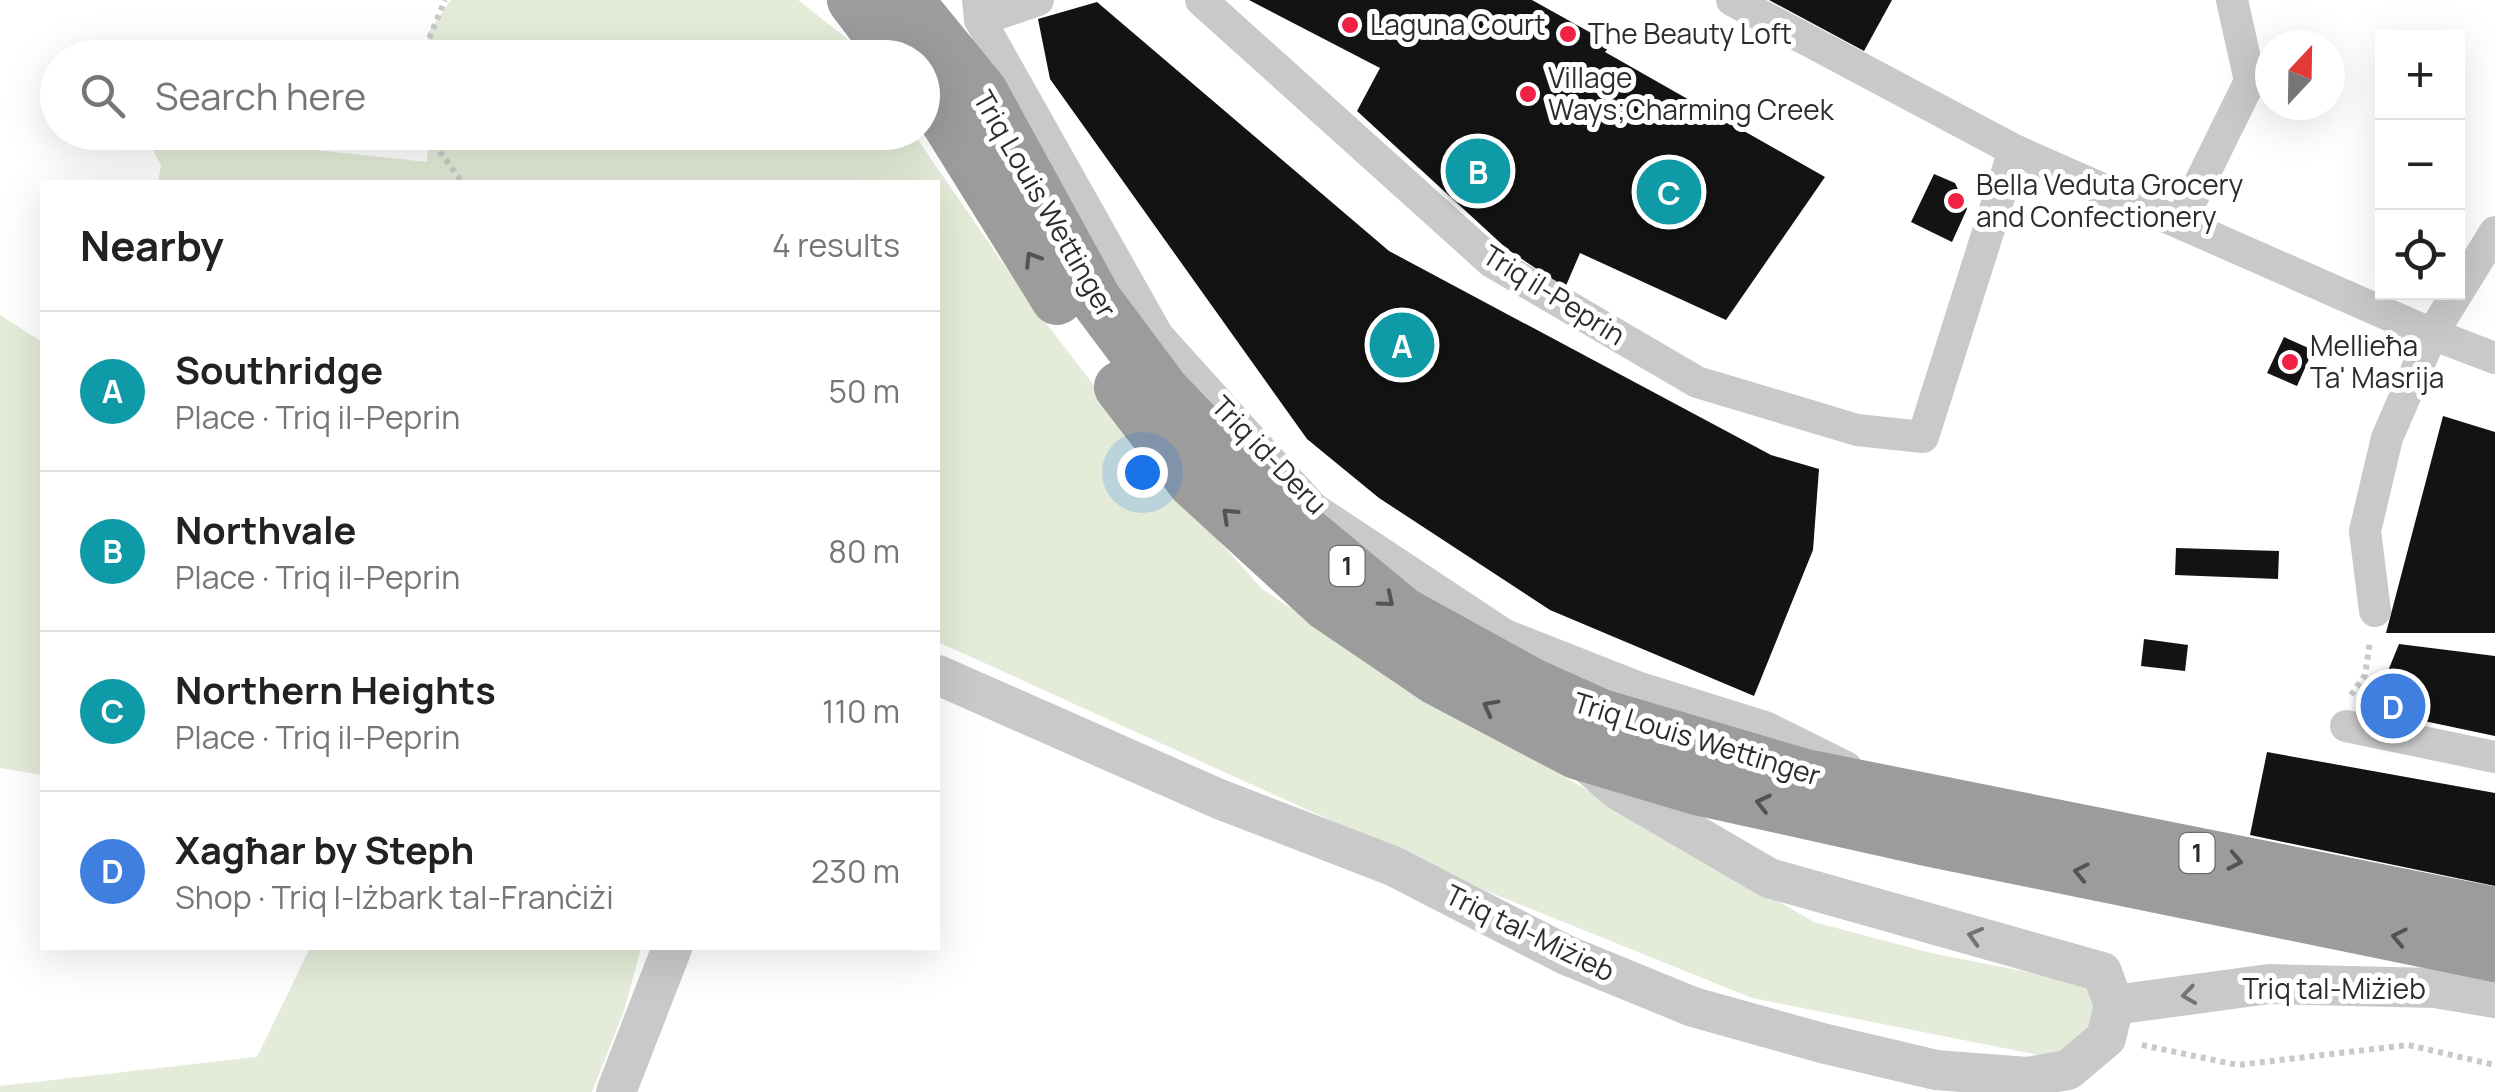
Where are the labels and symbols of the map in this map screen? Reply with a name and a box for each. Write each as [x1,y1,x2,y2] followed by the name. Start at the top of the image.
[1370,5,1545,43] place label: Laguna Court
[1339,14,1361,36] marker: Laguna Court
[1588,14,1792,52] place label: The Beauty Loft
[1557,23,1579,45] marker: The Beauty Loft
[2255,30,2345,120] north arrow
[1548,58,1835,128] place label: Village Ways;Charming Creek
[965,83,1126,324] street label: Triq Louis Wettinger
[1517,83,1539,105] marker: Village Ways;Charming Creek
[1446,134,1510,208] pin: B
[1636,154,1702,230] pin: C
[1976,165,2243,235] place label: Bella Veduta Grocery and Confectionery
[1945,190,1967,212] marker: Bella Veduta Grocery and Confectionery
[1476,235,1633,353] street label: Triq il-Peprin
[1025,252,1044,270] one-way arrow
[1370,308,1434,382] pin: A
[2310,326,2444,396] place label: Mellieħa Ta' Masrija
[2279,351,2301,373] marker: Mellieħa Ta' Masrija
[1204,387,1336,522] street label: Triq id-Deru
[1117,447,1168,498] your location
[1222,509,1241,527] one-way arrow
[1330,546,1364,586] road number: 1
[1376,588,1394,606] one-way arrow
[2360,668,2426,744] pin: D
[1569,682,1825,794] street label: Triq Louis Wettinger
[1482,700,1500,719] one-way arrow
[1755,794,1772,815] one-way arrow
[2180,833,2214,873] road number: 1
[2226,849,2243,870] one-way arrow
[2073,862,2090,883] one-way arrow
[1440,875,1621,989] street label: Triq tal-Miżieb
[1967,927,1984,948] one-way arrow
[2391,927,2408,948] one-way arrow
[2242,969,2426,1007] street label: Triq tal-Miżieb
[2181,984,2197,1005] one-way arrow

